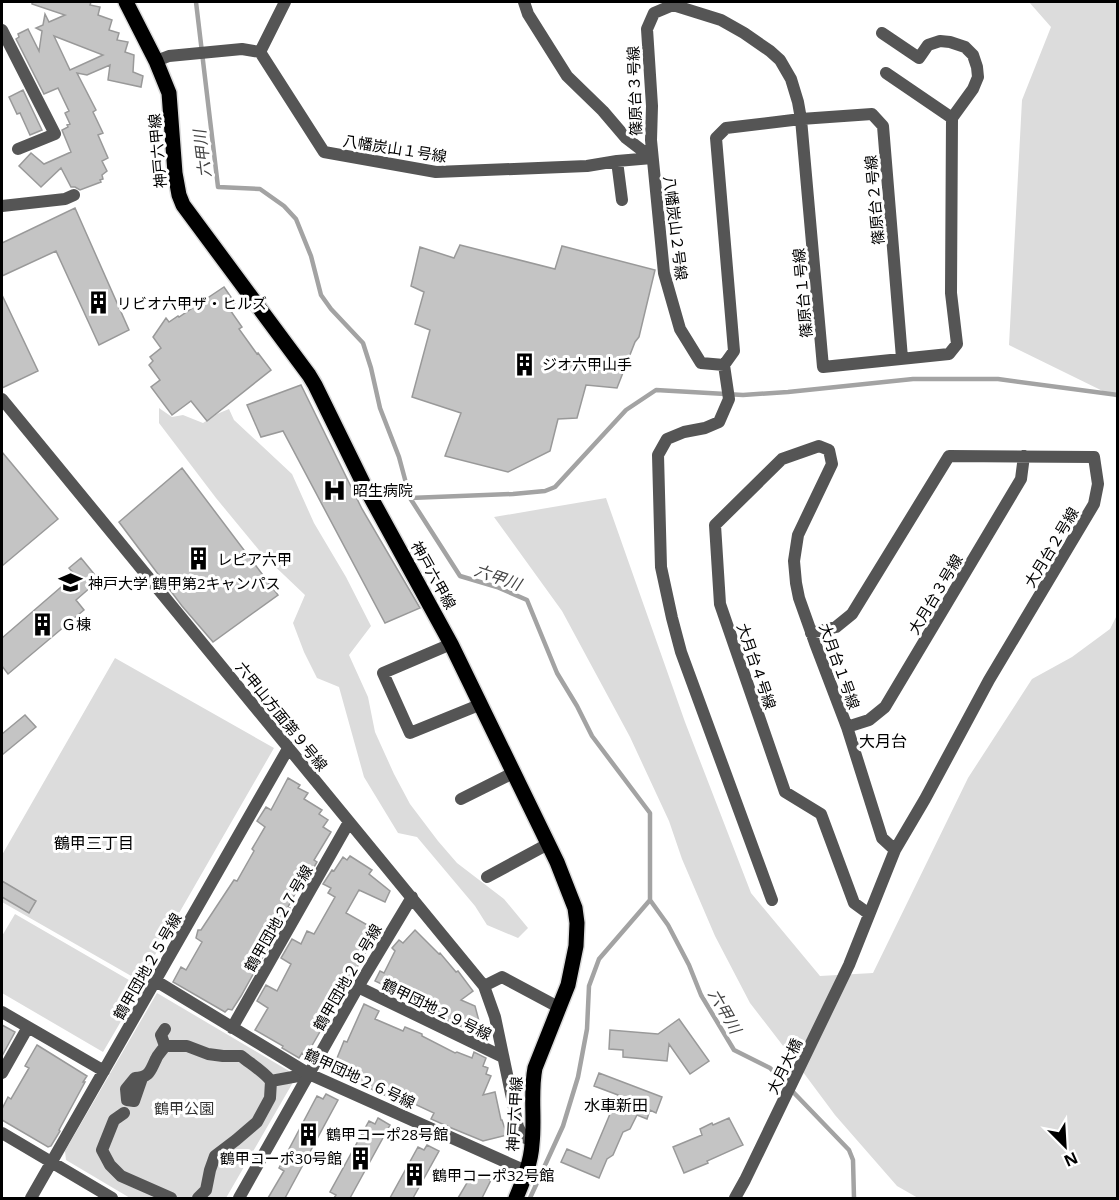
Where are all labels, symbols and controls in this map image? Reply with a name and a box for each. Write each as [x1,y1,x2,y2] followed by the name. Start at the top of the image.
[622,46,646,136] street label: 篠原台３号線
[144,113,170,189] street label: 神戸六甲線
[188,127,216,179] water label: 六甲川
[342,130,448,166] street label: 八幡炭山１号線
[860,154,888,246] street label: 篠原台２号線
[660,175,692,281] street label: 八幡炭山２号線
[788,247,816,339] street label: 篠原台１号線
[86,290,112,316] building icon: リビオ六甲ザ・ヒルズ
[117,293,267,313] place label: リビオ六甲ザ・ヒルズ
[511,351,537,377] building icon: ジオ六甲山手
[542,354,632,374] place label: ジオ六甲山手
[322,477,348,503] hospital icon: 昭生病院
[353,480,413,500] place label: 昭生病院
[1019,503,1083,591] street label: 大月台２号線
[407,537,461,613] street label: 神戸六甲線
[186,546,212,572] building icon: レピア六甲
[217,549,292,569] place label: レピア六甲
[903,550,967,638] street label: 大月台３号線
[472,559,526,596] water label: 六甲川
[57,570,83,596] school or university icon: 神戸大学 鶴甲第2キャンパス
[88,573,280,593] place label: 神戸大学 鶴甲第2キャンパス
[30,611,56,637] building icon: Ｇ棟
[61,614,91,634] place label: Ｇ棟
[733,620,781,712] street label: 大月台４号線
[815,620,865,712] street label: 大月台１号線
[232,657,332,775] street label: 六甲山方面第９号線
[859,730,907,752] district label: 大月台
[54,832,134,854] district label: 鶴甲三丁目
[239,861,317,975] street label: 鶴甲団地２７号線
[108,909,186,1023] street label: 鶴甲団地２５号線
[308,920,386,1034] street label: 鶴甲団地２８号線
[379,974,495,1044] street label: 鶴甲団地２９号線
[703,985,748,1039] water label: 六甲川
[762,1035,806,1097] street label: 大月大橋
[301,1044,419,1112] street label: 鶴甲団地２６号線
[502,1076,526,1152] street label: 神戸六甲線
[584,1094,648,1116] district label: 水車新田
[154,1098,214,1118] park label: 鶴甲公園
[1035,1116,1095,1176] north arrow
[295,1121,321,1147] building icon: 鶴甲コーポ28号館
[326,1124,448,1144] place label: 鶴甲コーポ28号館
[347,1145,373,1171] building icon: 鶴甲コーポ30号館
[1061,1147,1082,1172] text: N
[220,1148,342,1168] place label: 鶴甲コーポ30号館
[401,1162,427,1188] building icon: 鶴甲コーポ32号館
[432,1165,554,1185] place label: 鶴甲コーポ32号館

